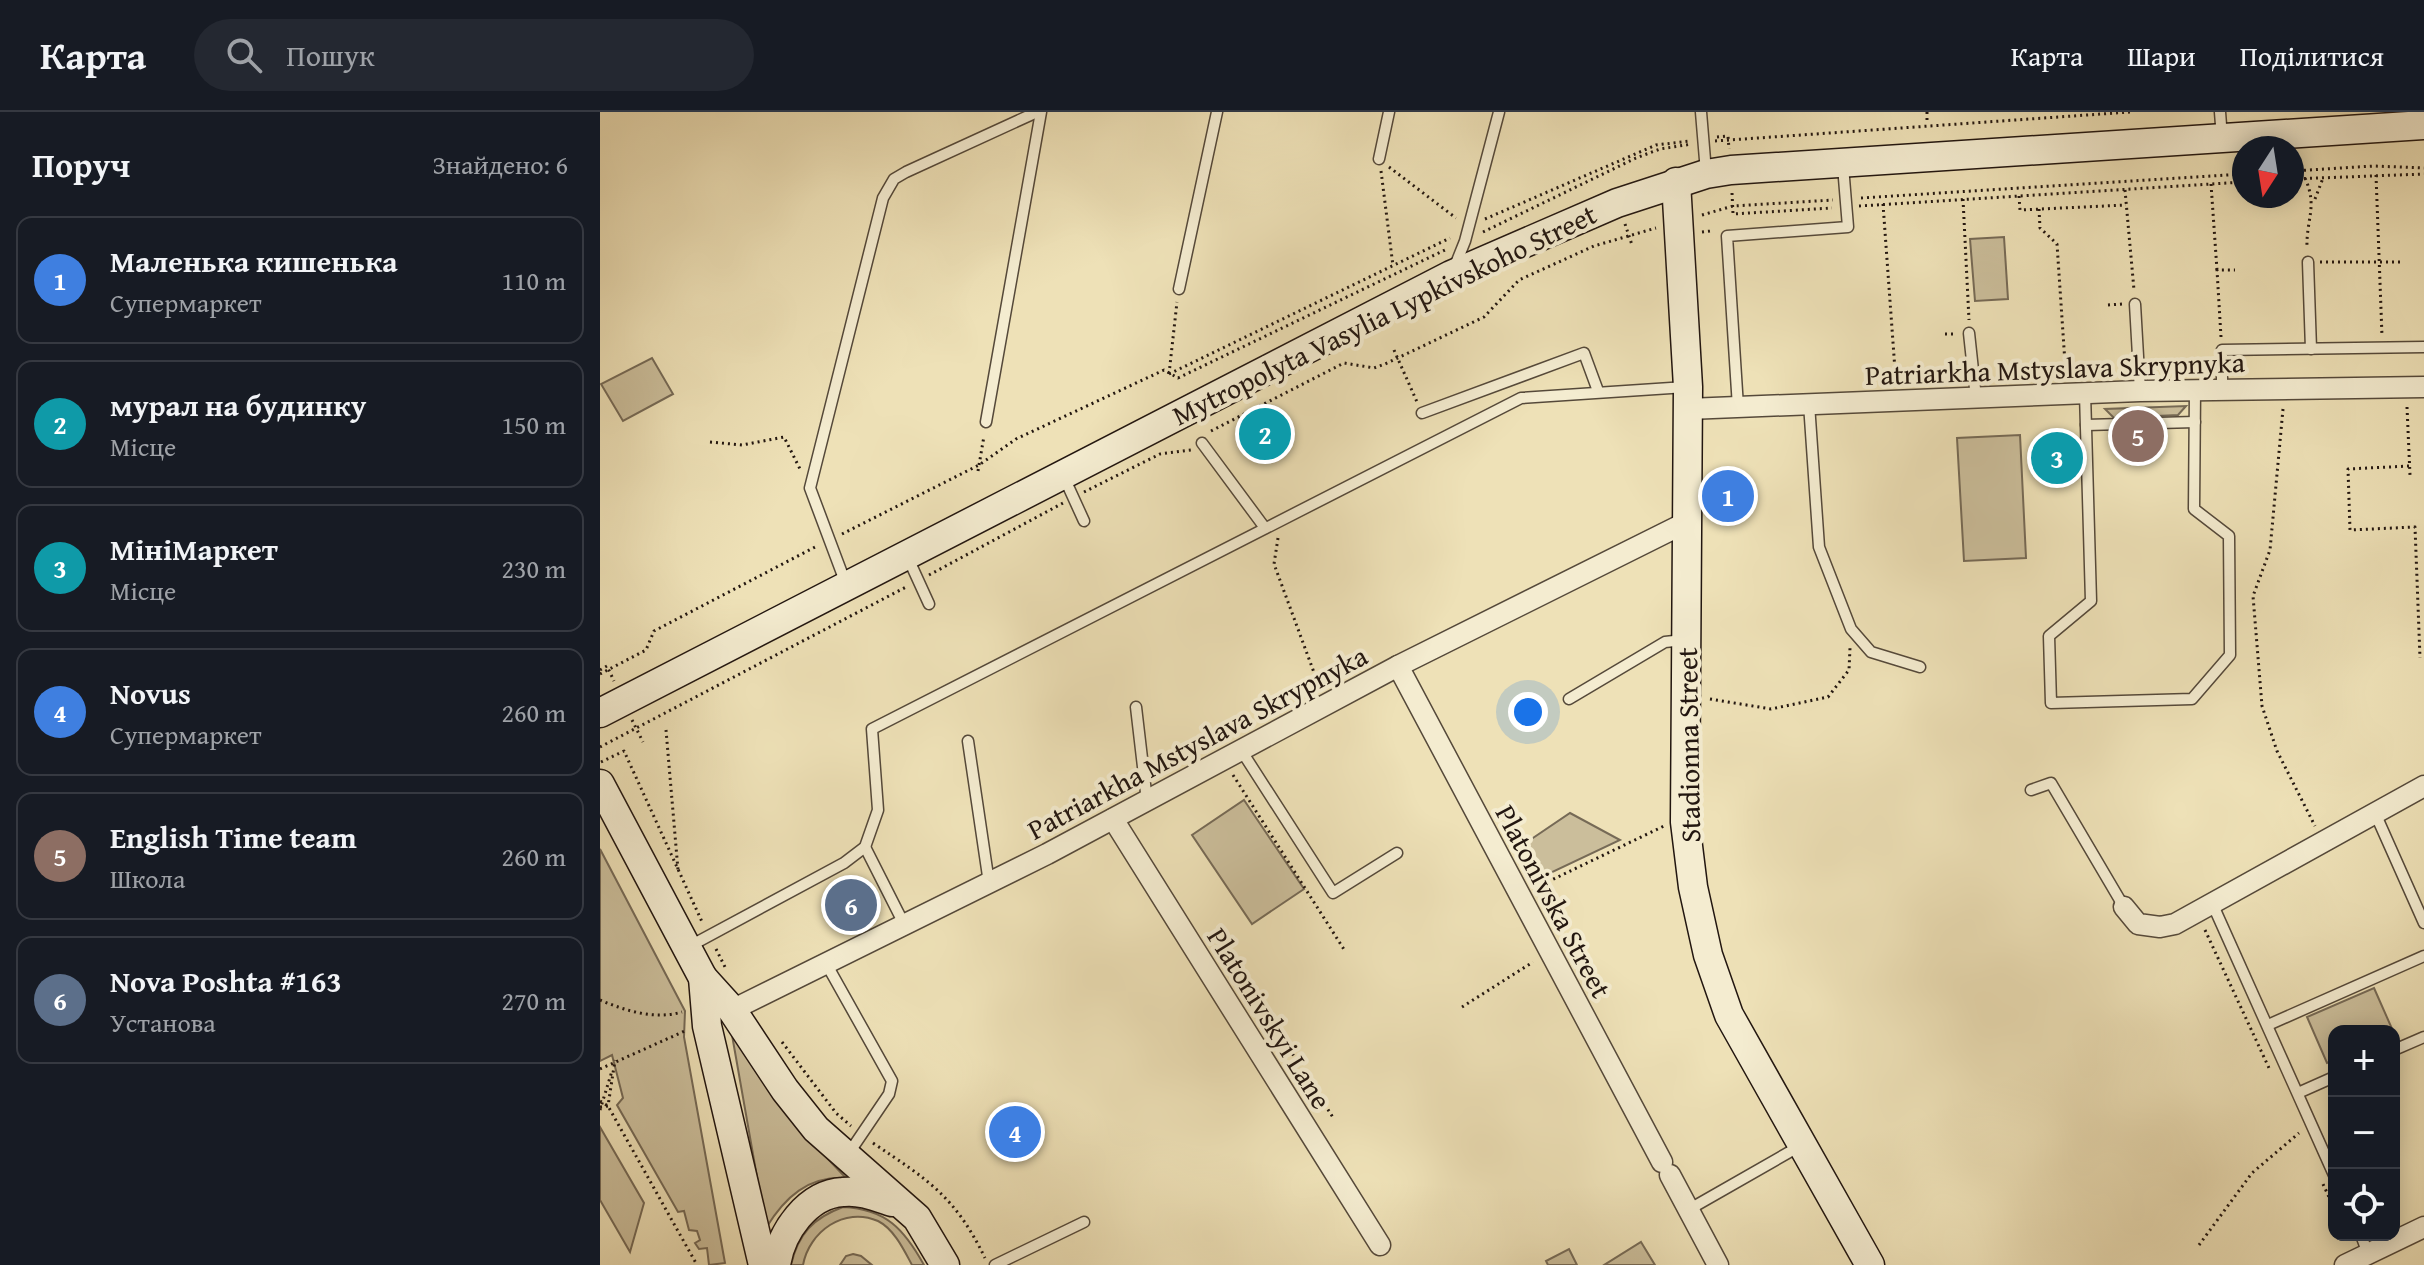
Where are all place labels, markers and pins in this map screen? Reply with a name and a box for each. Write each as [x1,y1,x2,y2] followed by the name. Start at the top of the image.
[1239,404,1291,464] pin: 2
[2112,406,2164,466] pin: 5
[2031,428,2083,488] pin: 3
[1702,466,1754,526] pin: 1
[825,875,877,935] pin: 6
[989,1102,1041,1162] pin: 4

